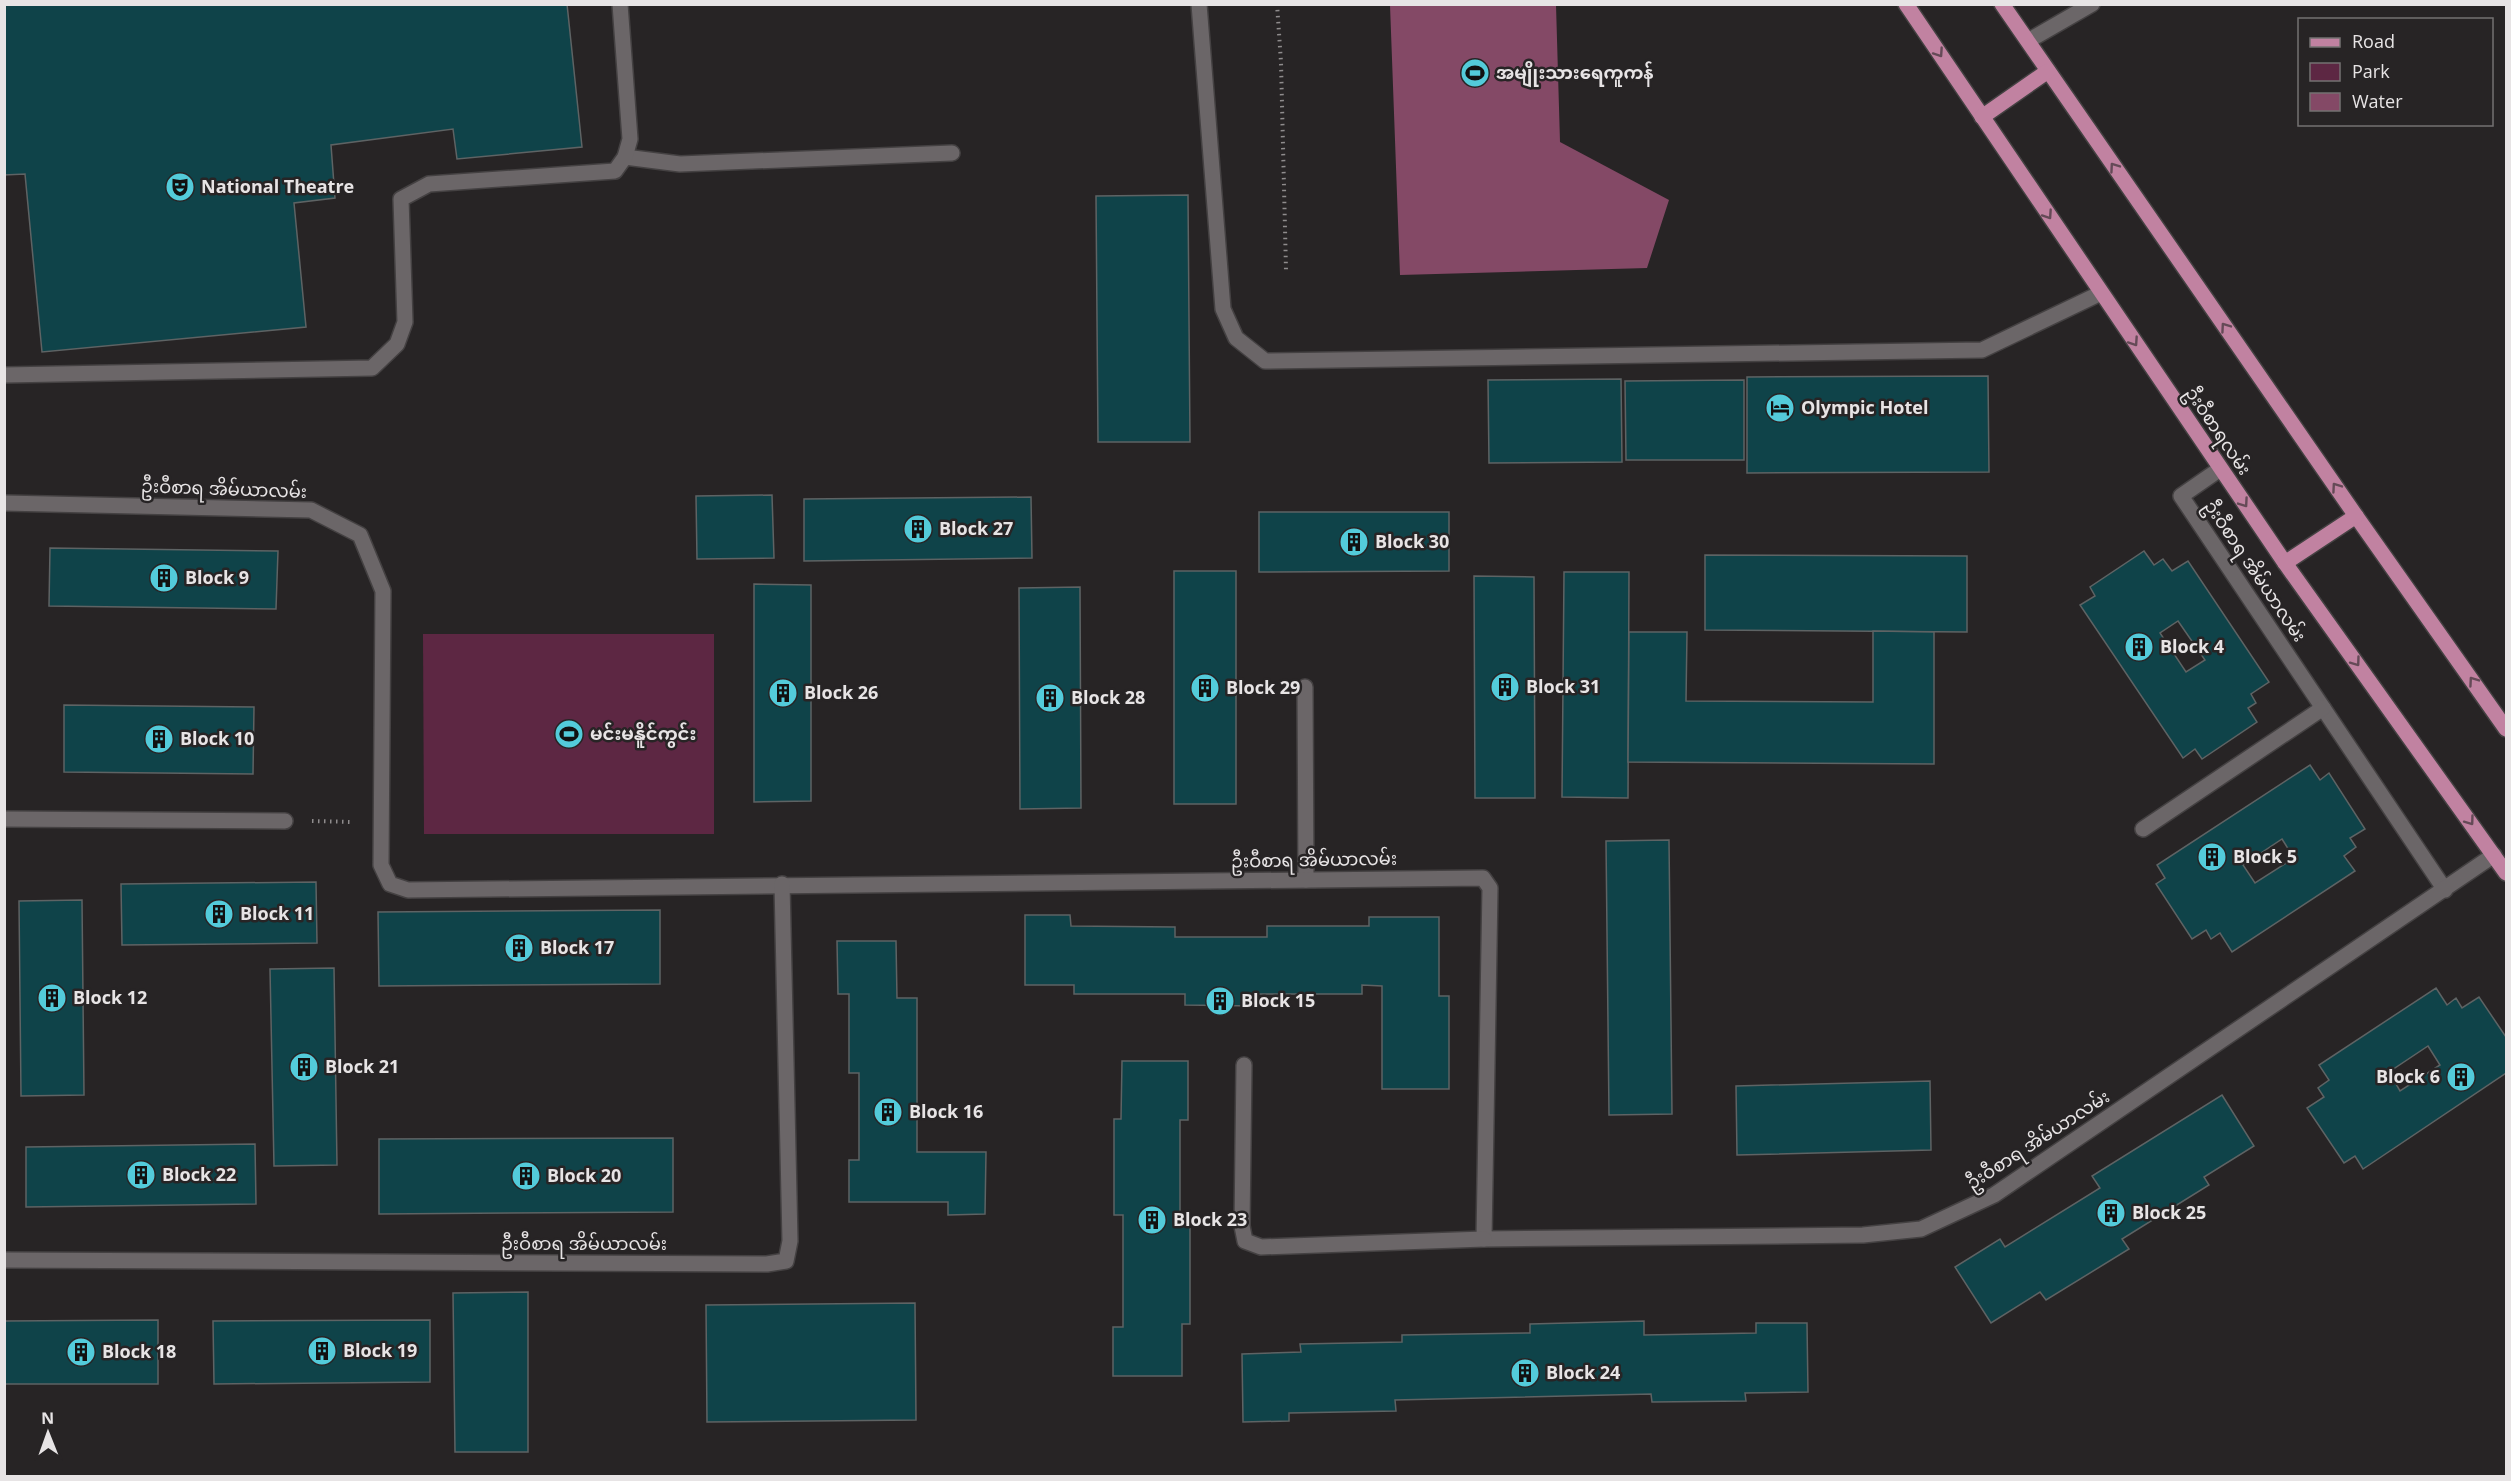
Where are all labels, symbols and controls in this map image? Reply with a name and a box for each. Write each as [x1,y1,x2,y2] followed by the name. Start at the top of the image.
[2298,18,2493,126] legend
[2352,29,2395,53] text: Road
[1931,47,1943,57] one-way arrow
[1459,57,1491,89] sports icon: အမျိုးသားရေကူကန်
[2352,59,2390,83] text: Park
[1496,60,1654,88] place label: အမျိုးသားရေကူကန်
[2352,89,2403,113] text: Water
[2110,162,2121,173] one-way arrow
[164,171,196,203] theatre icon: National Theatre
[201,174,354,198] place label: National Theatre
[2041,208,2052,219] one-way arrow
[2221,323,2232,334] one-way arrow
[2127,335,2138,346] one-way arrow
[2177,381,2258,482] street label: ဦးဝီစာရလမ်း
[1764,392,1796,424] hotel icon: Olympic Hotel
[1801,395,1928,419] place label: Olympic Hotel
[140,472,308,507] street label: ဦးဝီစာရ အိမ်ယာလမ်း
[2332,483,2343,494] one-way arrow
[2196,494,2313,648] street label: ဦးဝီစာရ အိမ်ယာလမ်း
[2237,496,2248,507] one-way arrow
[902,513,934,545] building icon: Block 27
[939,516,1013,540] place label: Block 27
[1338,526,1370,558] building icon: Block 30
[1375,529,1449,553] place label: Block 30
[148,562,180,594] building icon: Block 9
[185,565,249,589] place label: Block 9
[2123,631,2155,663] building icon: Block 4
[2160,634,2224,658] place label: Block 4
[2349,656,2360,667] one-way arrow
[1489,671,1521,703] building icon: Block 31
[1189,672,1221,704] building icon: Block 29
[1526,674,1600,698] place label: Block 31
[1226,675,1300,699] place label: Block 29
[767,677,799,709] building icon: Block 26
[2469,677,2480,688] one-way arrow
[804,680,878,704] place label: Block 26
[1034,682,1066,714] building icon: Block 28
[1071,685,1145,709] place label: Block 28
[553,718,585,750] sports icon: မင်းမနိူင်ကွင်း
[590,721,696,748] place label: မင်းမနိူင်ကွင်း
[143,723,175,755] building icon: Block 10
[180,726,254,750] place label: Block 10
[2463,814,2474,825] one-way arrow
[2196,841,2228,873] building icon: Block 5
[2233,844,2297,868] place label: Block 5
[1231,845,1397,876] street label: ဦးဝီစာရ အိမ်ယာလမ်း
[203,898,235,930] building icon: Block 11
[240,901,314,925] place label: Block 11
[503,932,535,964] building icon: Block 17
[540,935,614,959] place label: Block 17
[36,982,68,1014] building icon: Block 12
[73,985,147,1009] place label: Block 12
[1204,985,1236,1017] building icon: Block 15
[1241,988,1315,1012] place label: Block 15
[288,1051,320,1083] building icon: Block 21
[325,1054,399,1078] place label: Block 21
[2445,1061,2477,1093] building icon: Block 6
[2376,1064,2440,1088] place label: Block 6
[1961,1083,2116,1198] street label: ဦးဝီစာရ အိမ်ယာလမ်း
[872,1096,904,1128] building icon: Block 16
[909,1099,983,1123] place label: Block 16
[125,1159,157,1191] building icon: Block 22
[510,1160,542,1192] building icon: Block 20
[162,1162,236,1186] place label: Block 22
[547,1163,621,1187] place label: Block 20
[2095,1197,2127,1229] building icon: Block 25
[2132,1200,2206,1224] place label: Block 25
[1136,1204,1168,1236] building icon: Block 23
[1173,1207,1247,1231] place label: Block 23
[501,1230,667,1259] street label: ဦးဝီစာရ အိမ်ယာလမ်း
[306,1335,338,1367] building icon: Block 19
[65,1336,97,1368] building icon: Block 18
[343,1338,417,1362] place label: Block 19
[102,1339,176,1363] place label: Block 18
[1509,1357,1541,1389] building icon: Block 24
[1546,1360,1620,1384] place label: Block 24
[18,1403,78,1463] north arrow
[41,1407,54,1429] text: N

